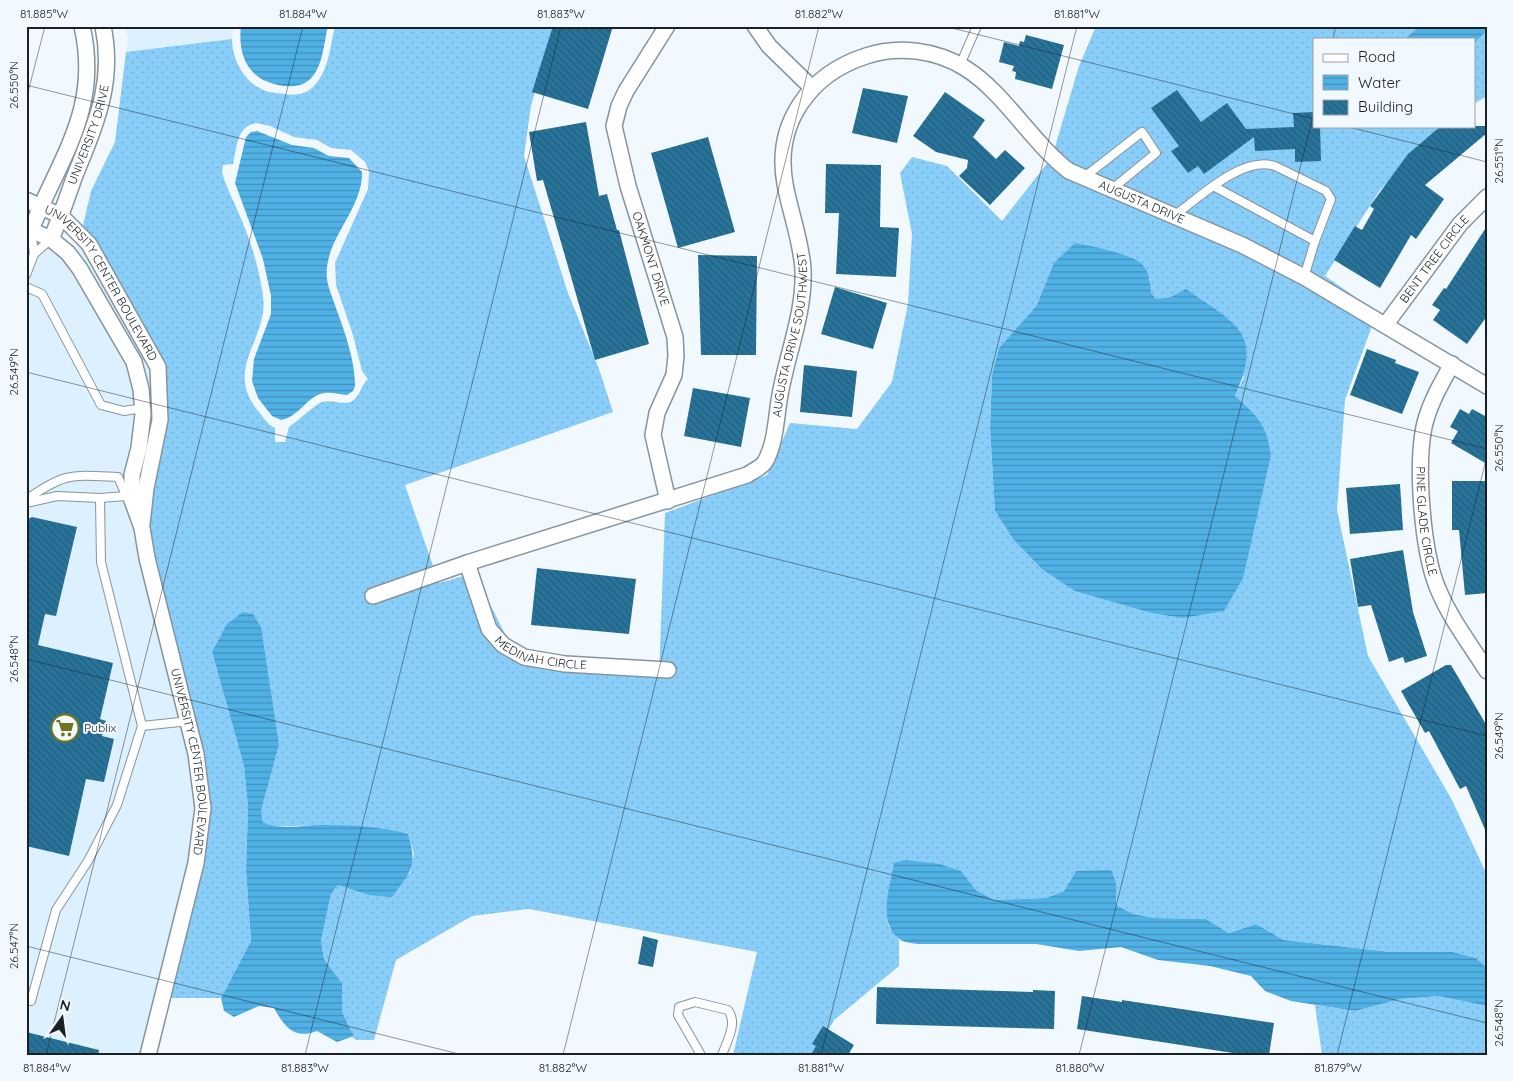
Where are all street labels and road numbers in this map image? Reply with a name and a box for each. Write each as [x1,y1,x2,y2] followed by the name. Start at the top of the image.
[64,83,112,187] street label: UNIVERSITY DRIVE
[1097,177,1187,227] street label: AUGUSTA DRIVE
[42,201,161,364] street label: UNIVERSITY CENTER BOULEVARD
[629,210,673,308] street label: OAKMONT DRIVE
[1396,211,1472,306] street label: BENT TREE CIRCLE
[769,251,810,418] street label: AUGUSTA DRIVE SOUTHWEST
[1413,466,1441,578] street label: PINE GLADE CIRCLE
[492,633,587,672] street label: MEDINAH CIRCLE
[168,667,211,856] street label: UNIVERSITY CENTER BOULEVARD

